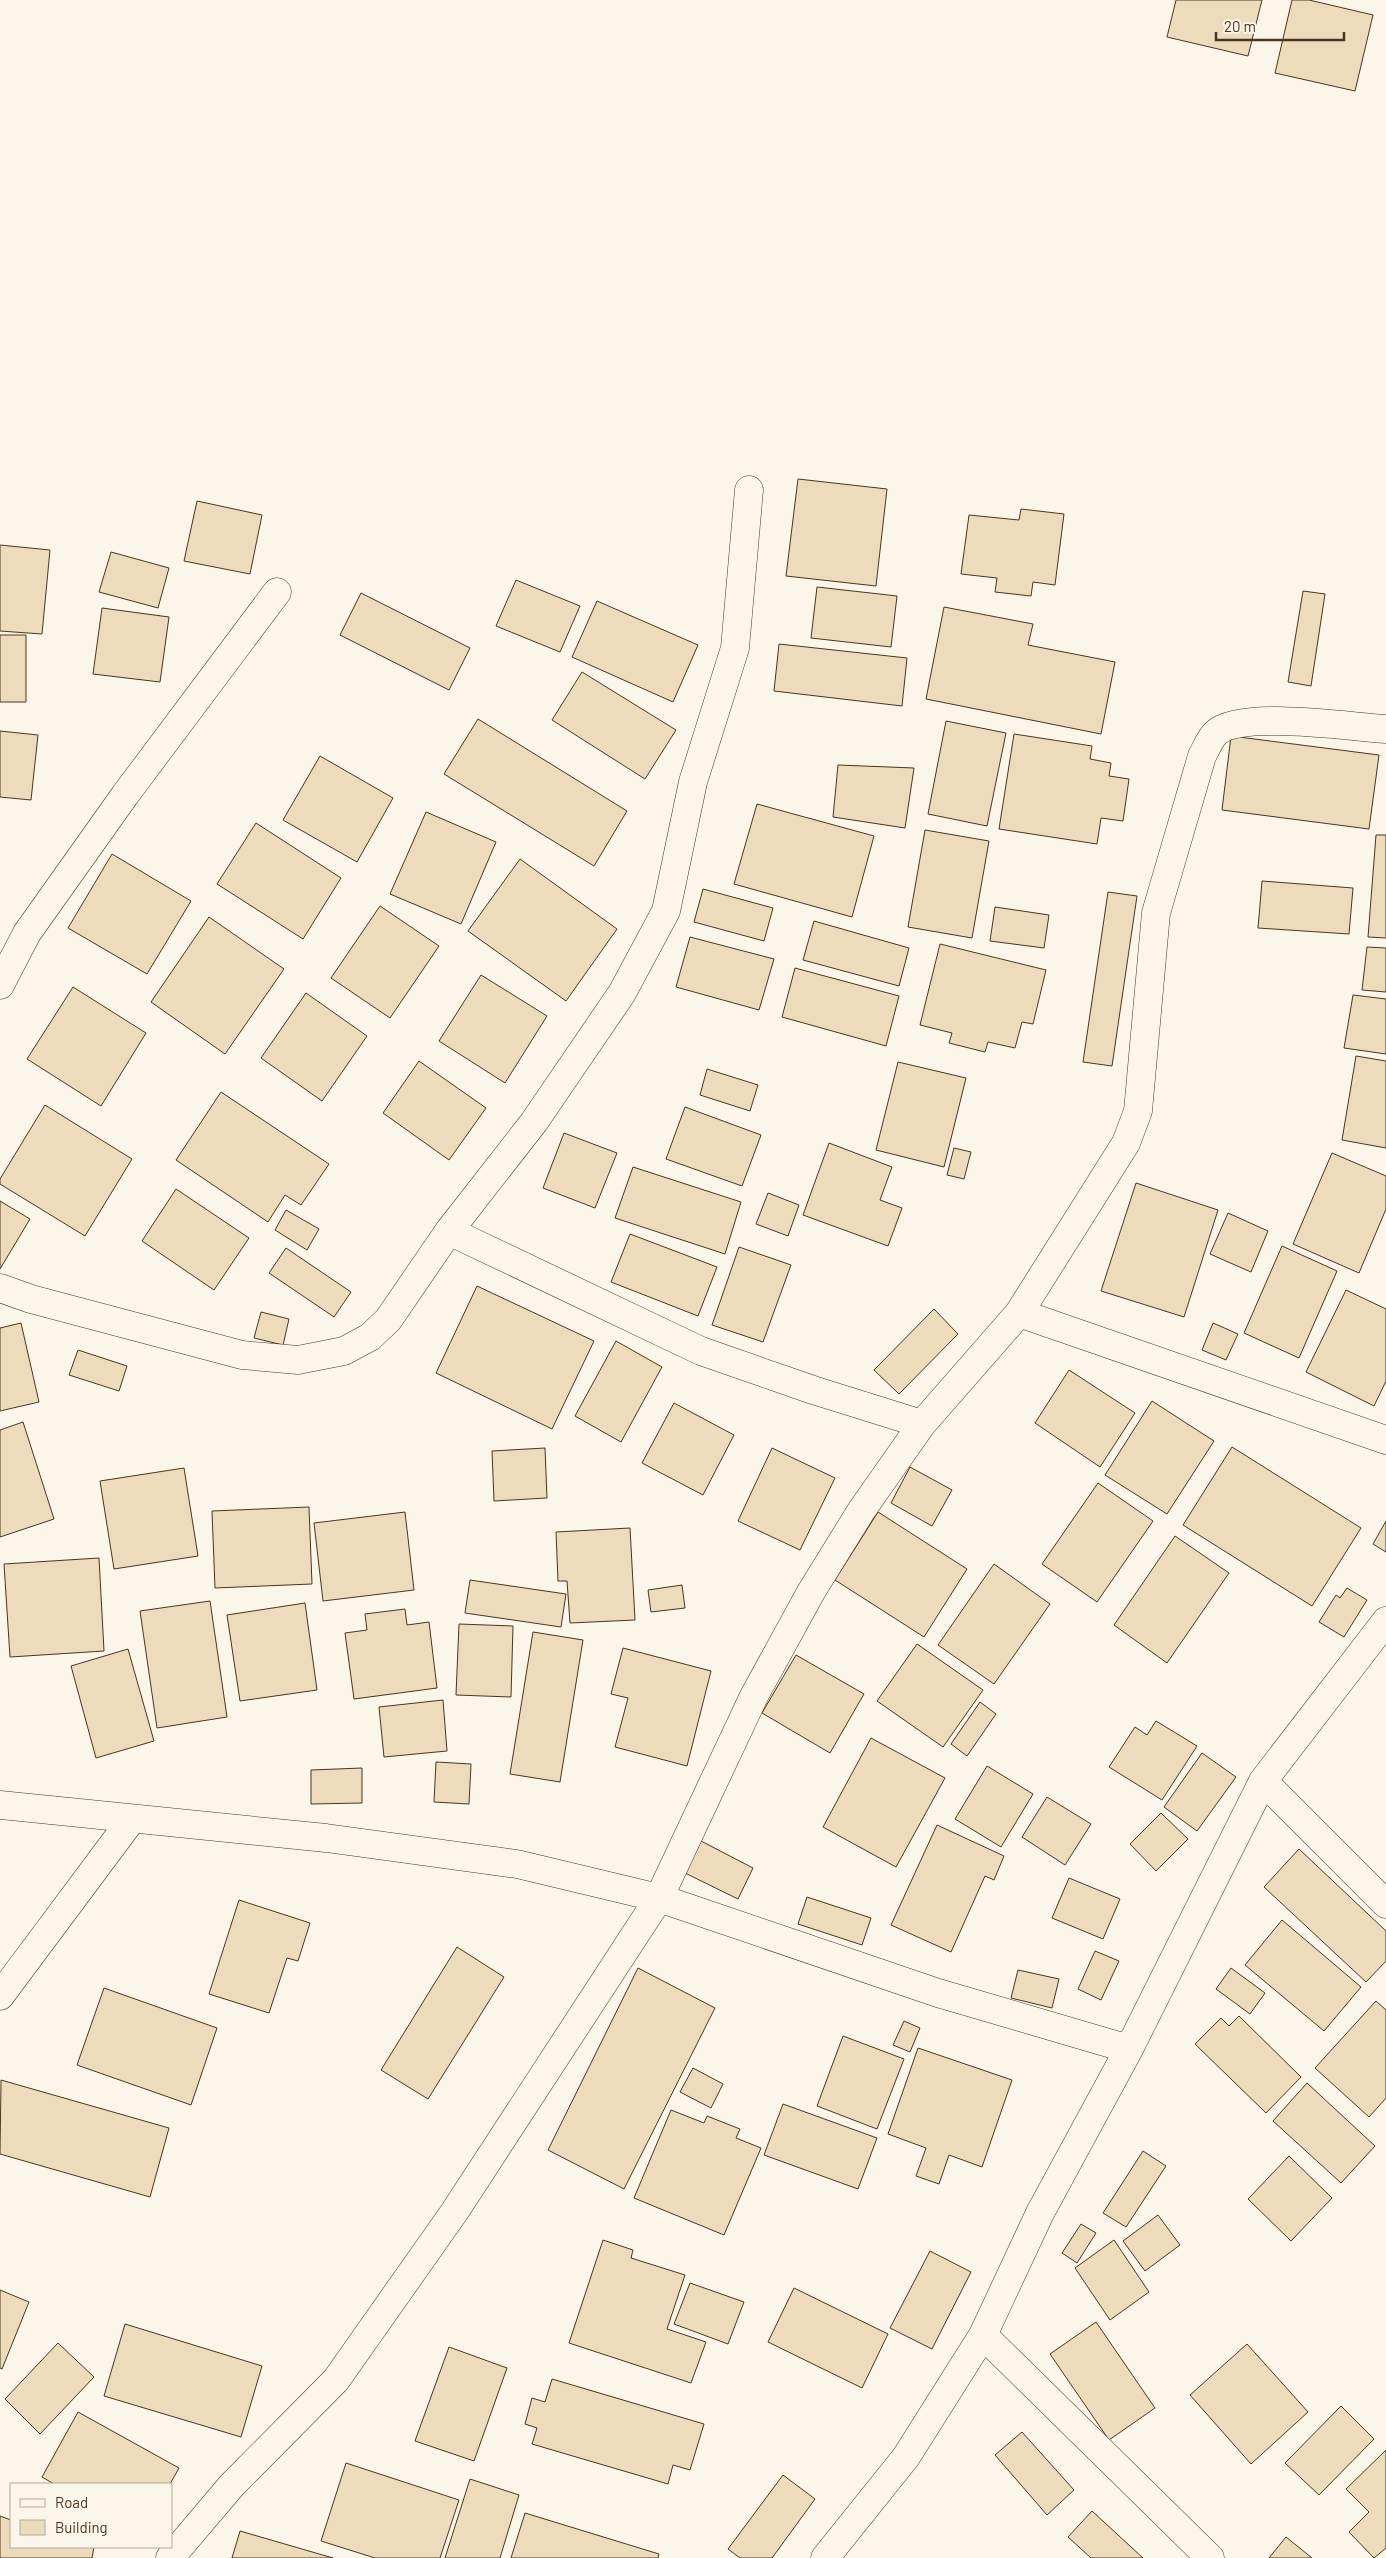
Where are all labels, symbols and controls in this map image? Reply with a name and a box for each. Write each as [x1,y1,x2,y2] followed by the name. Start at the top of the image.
[1216,10,1344,42] scale bar
[1224,17,1256,35] text: 20 m
[10,2483,172,2548] legend
[55,2493,88,2511] text: Road
[55,2518,108,2536] text: Building

